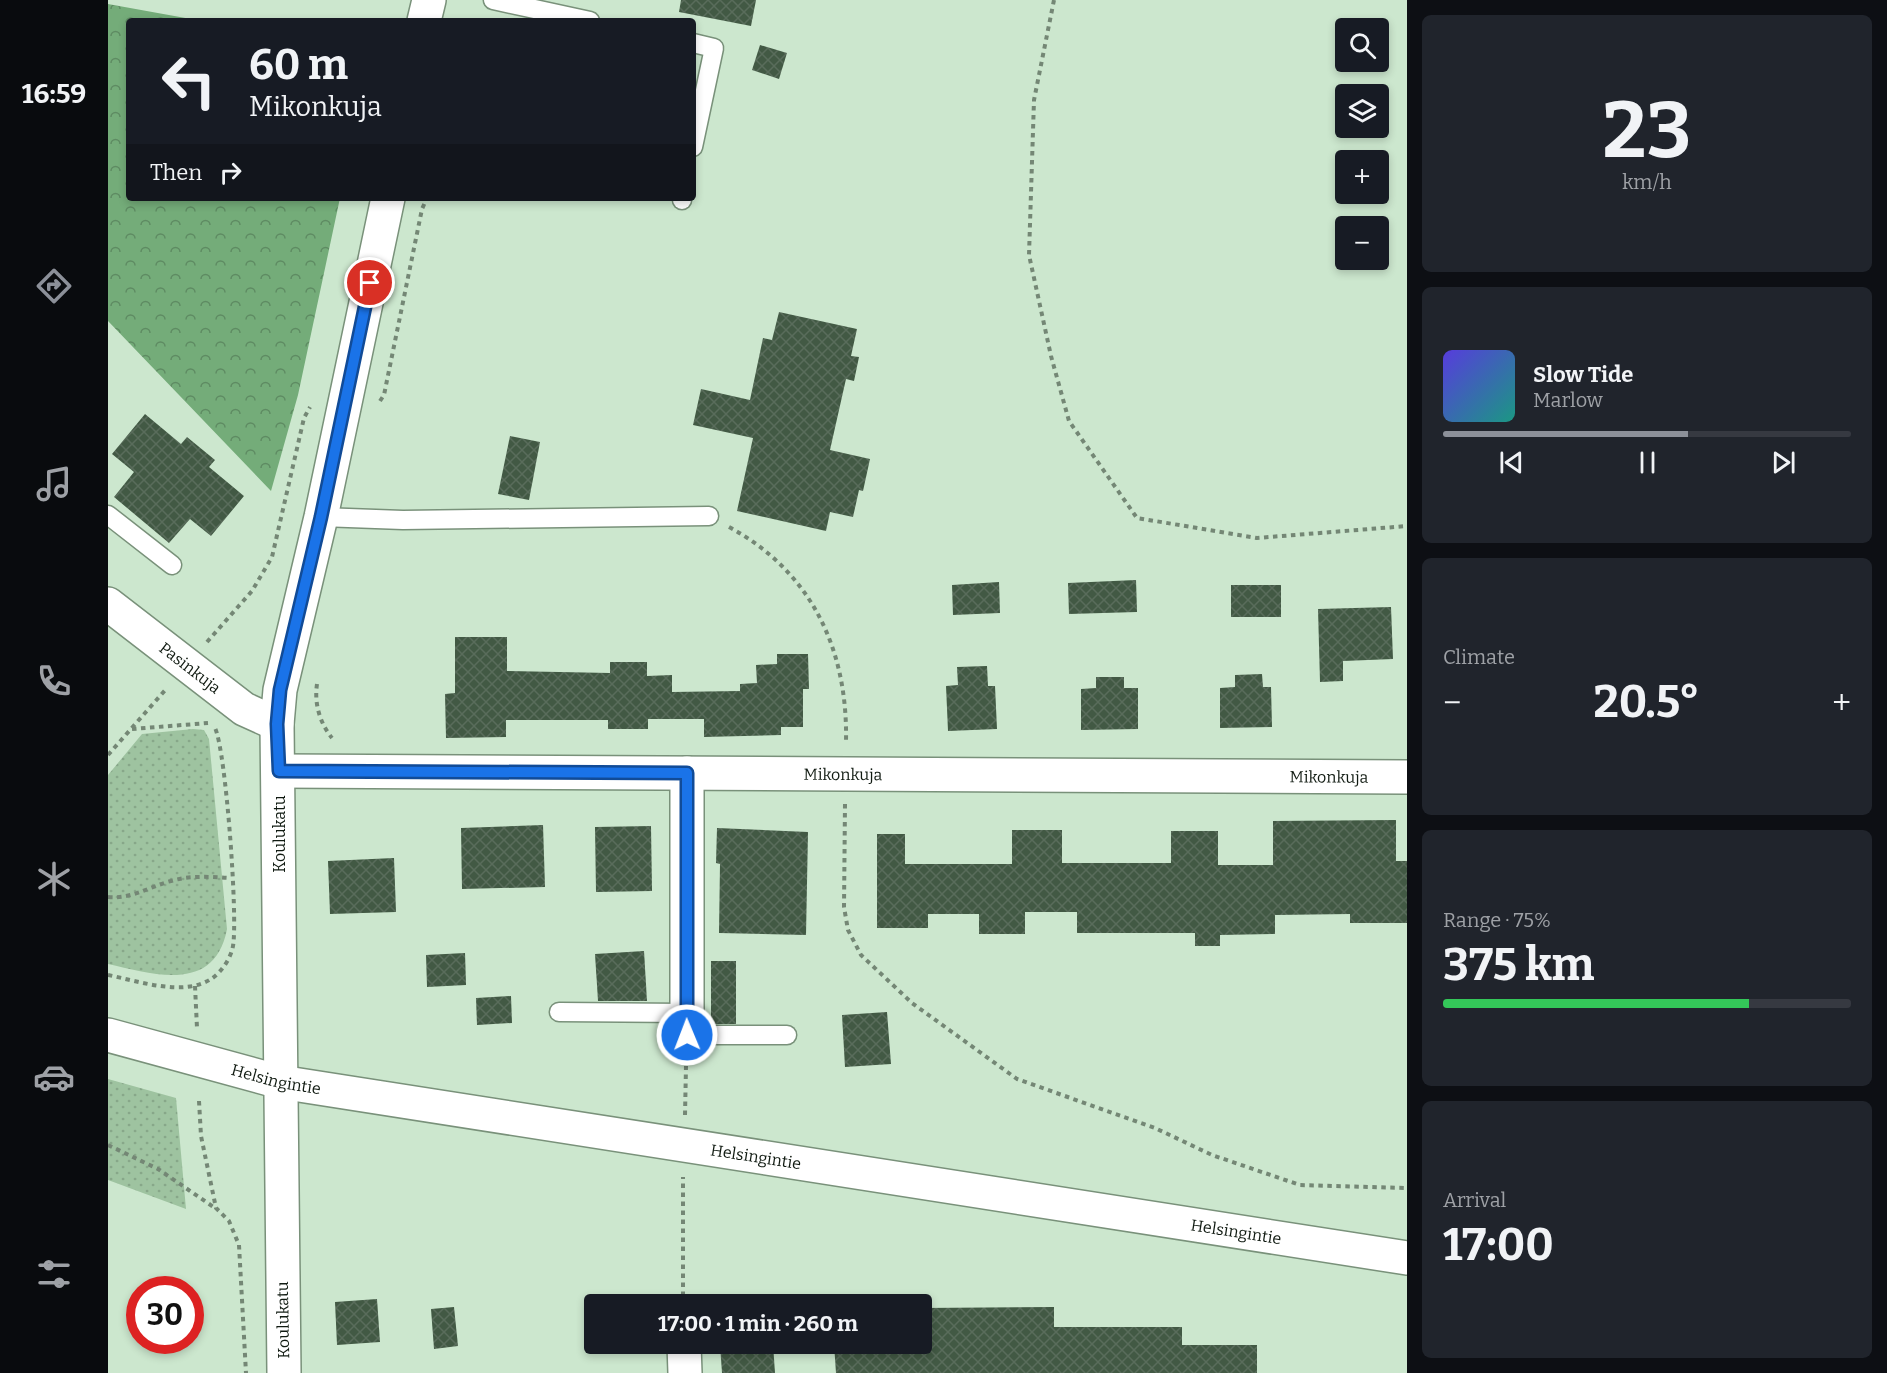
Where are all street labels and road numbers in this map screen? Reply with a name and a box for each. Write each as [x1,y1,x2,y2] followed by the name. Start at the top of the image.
[156,638,225,697] street label: Pasinkuja
[804,764,883,784] street label: Mikonkuja
[1290,767,1369,786] street label: Mikonkuja
[270,795,289,873] street label: Koulukatu
[229,1060,322,1098] street label: Helsingintie
[709,1140,803,1173] street label: Helsingintie
[1189,1215,1283,1248] street label: Helsingintie
[273,1281,293,1359] street label: Koulukatu

